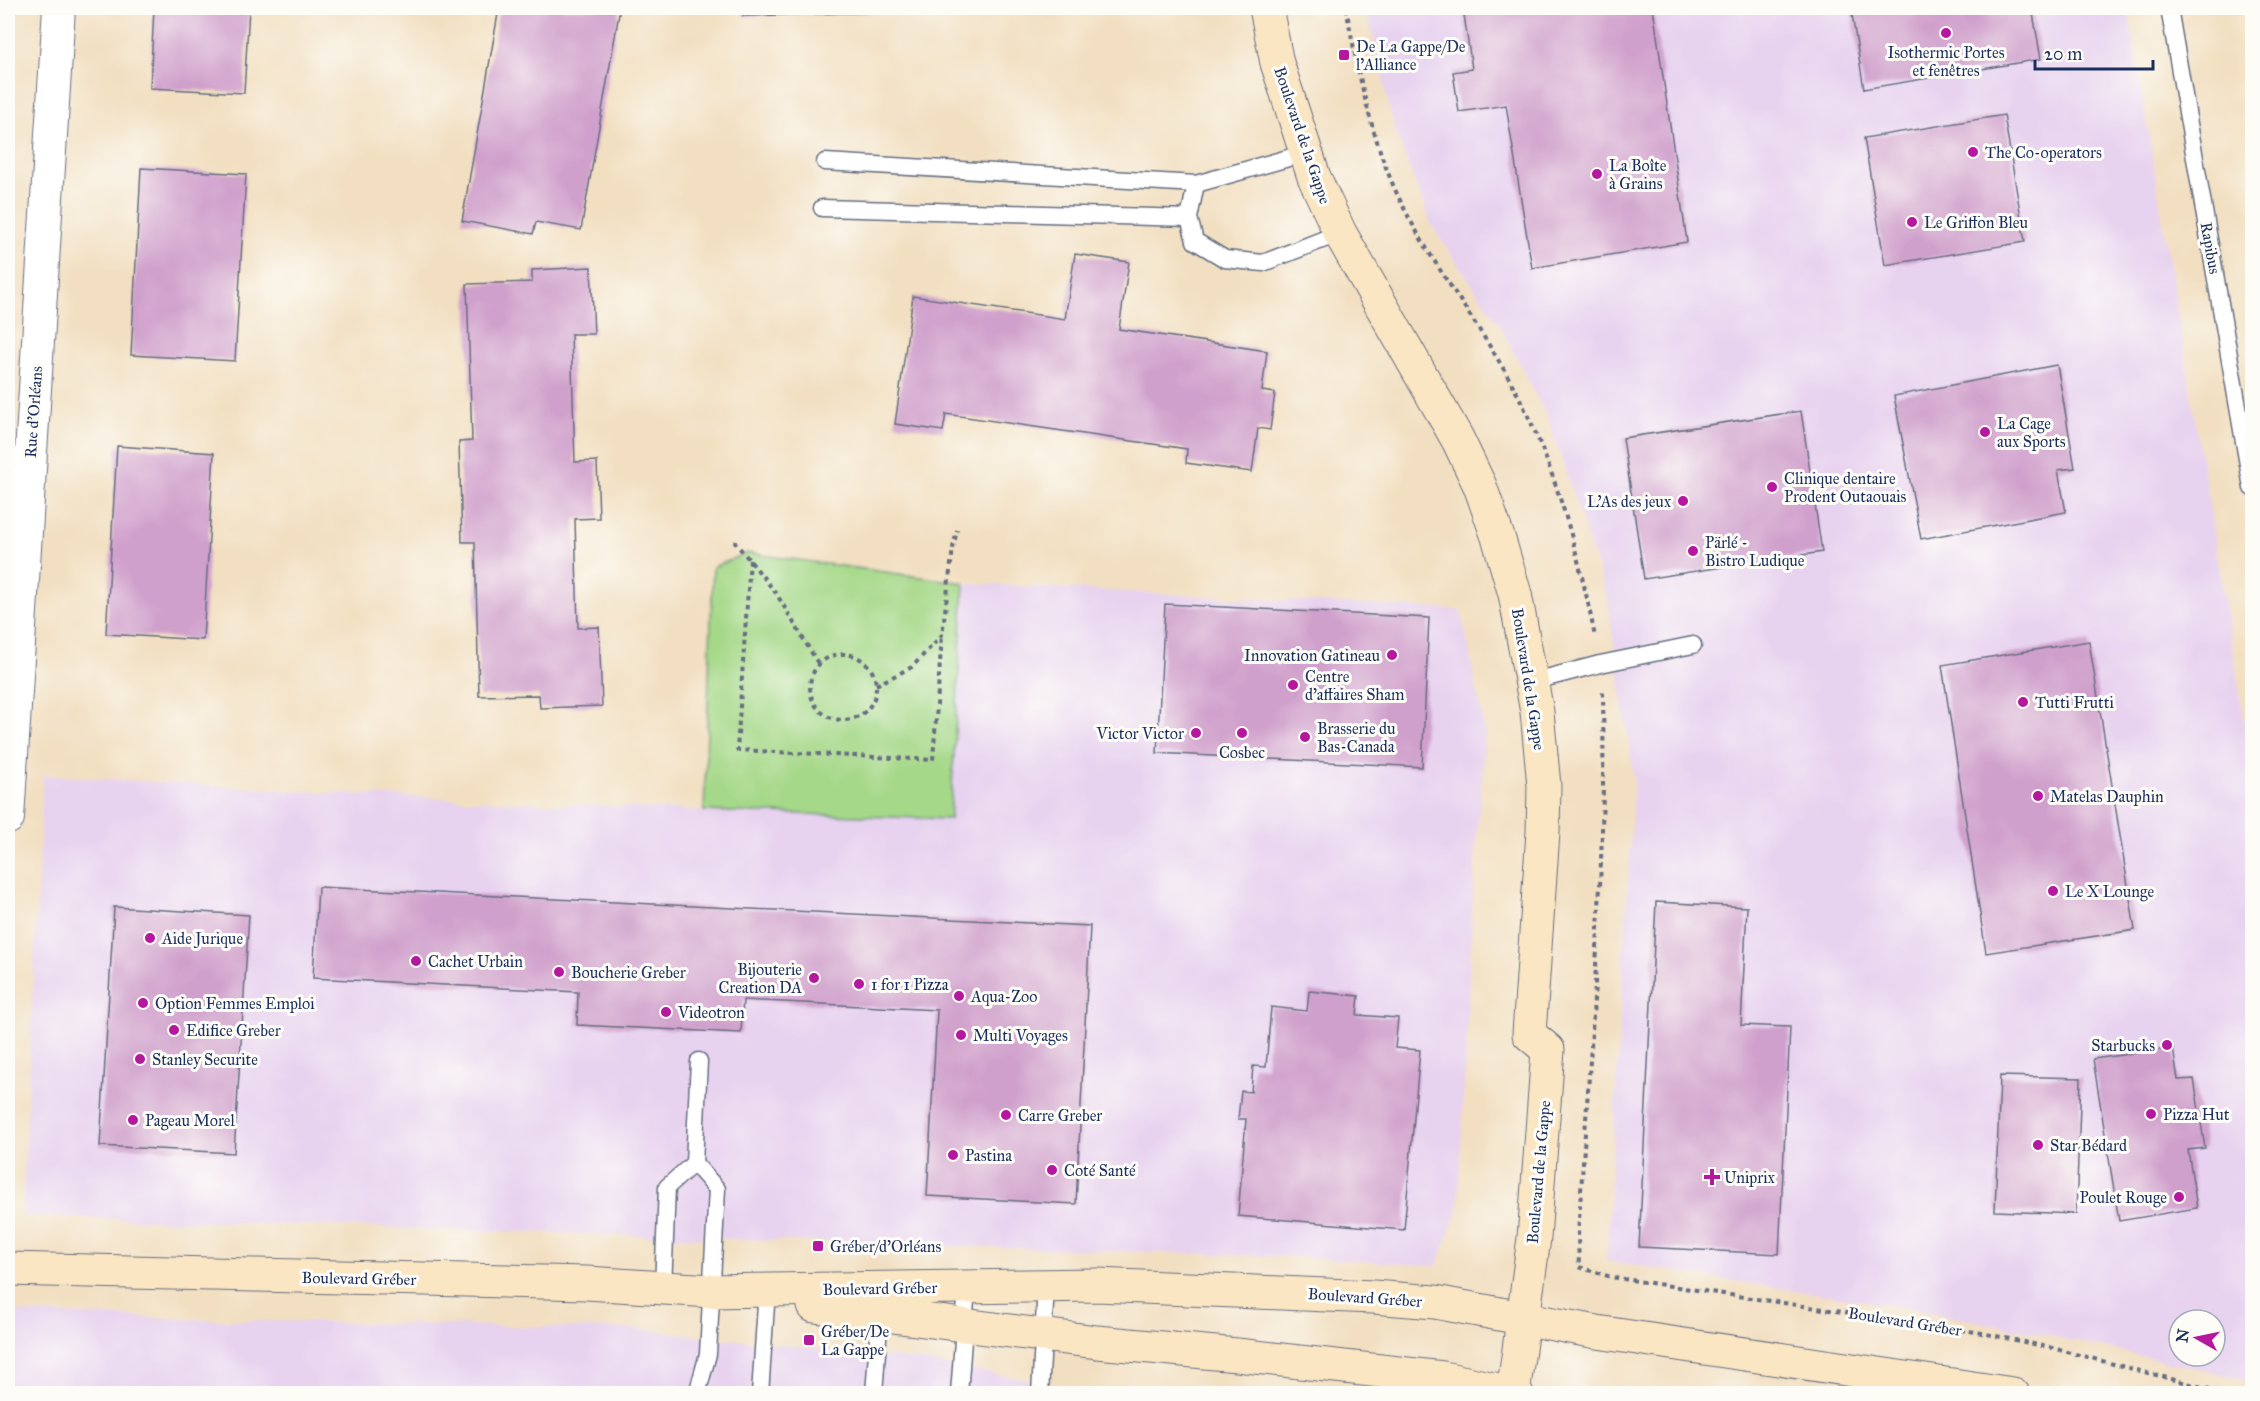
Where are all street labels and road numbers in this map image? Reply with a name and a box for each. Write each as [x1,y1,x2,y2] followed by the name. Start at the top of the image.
[1270,64,1335,207] street label: Boulevard de la Gappe
[2197,221,2224,276] street label: Rapibus
[21,365,46,459] street label: Rue d'Orléans
[1508,607,1549,752] street label: Boulevard de la Gappe
[1523,1099,1554,1244] street label: Boulevard de la Gappe
[302,1268,416,1289] street label: Boulevard Gréber
[823,1278,937,1299] street label: Boulevard Gréber
[1307,1284,1423,1311] street label: Boulevard Gréber
[1847,1303,1963,1340] street label: Boulevard Gréber

